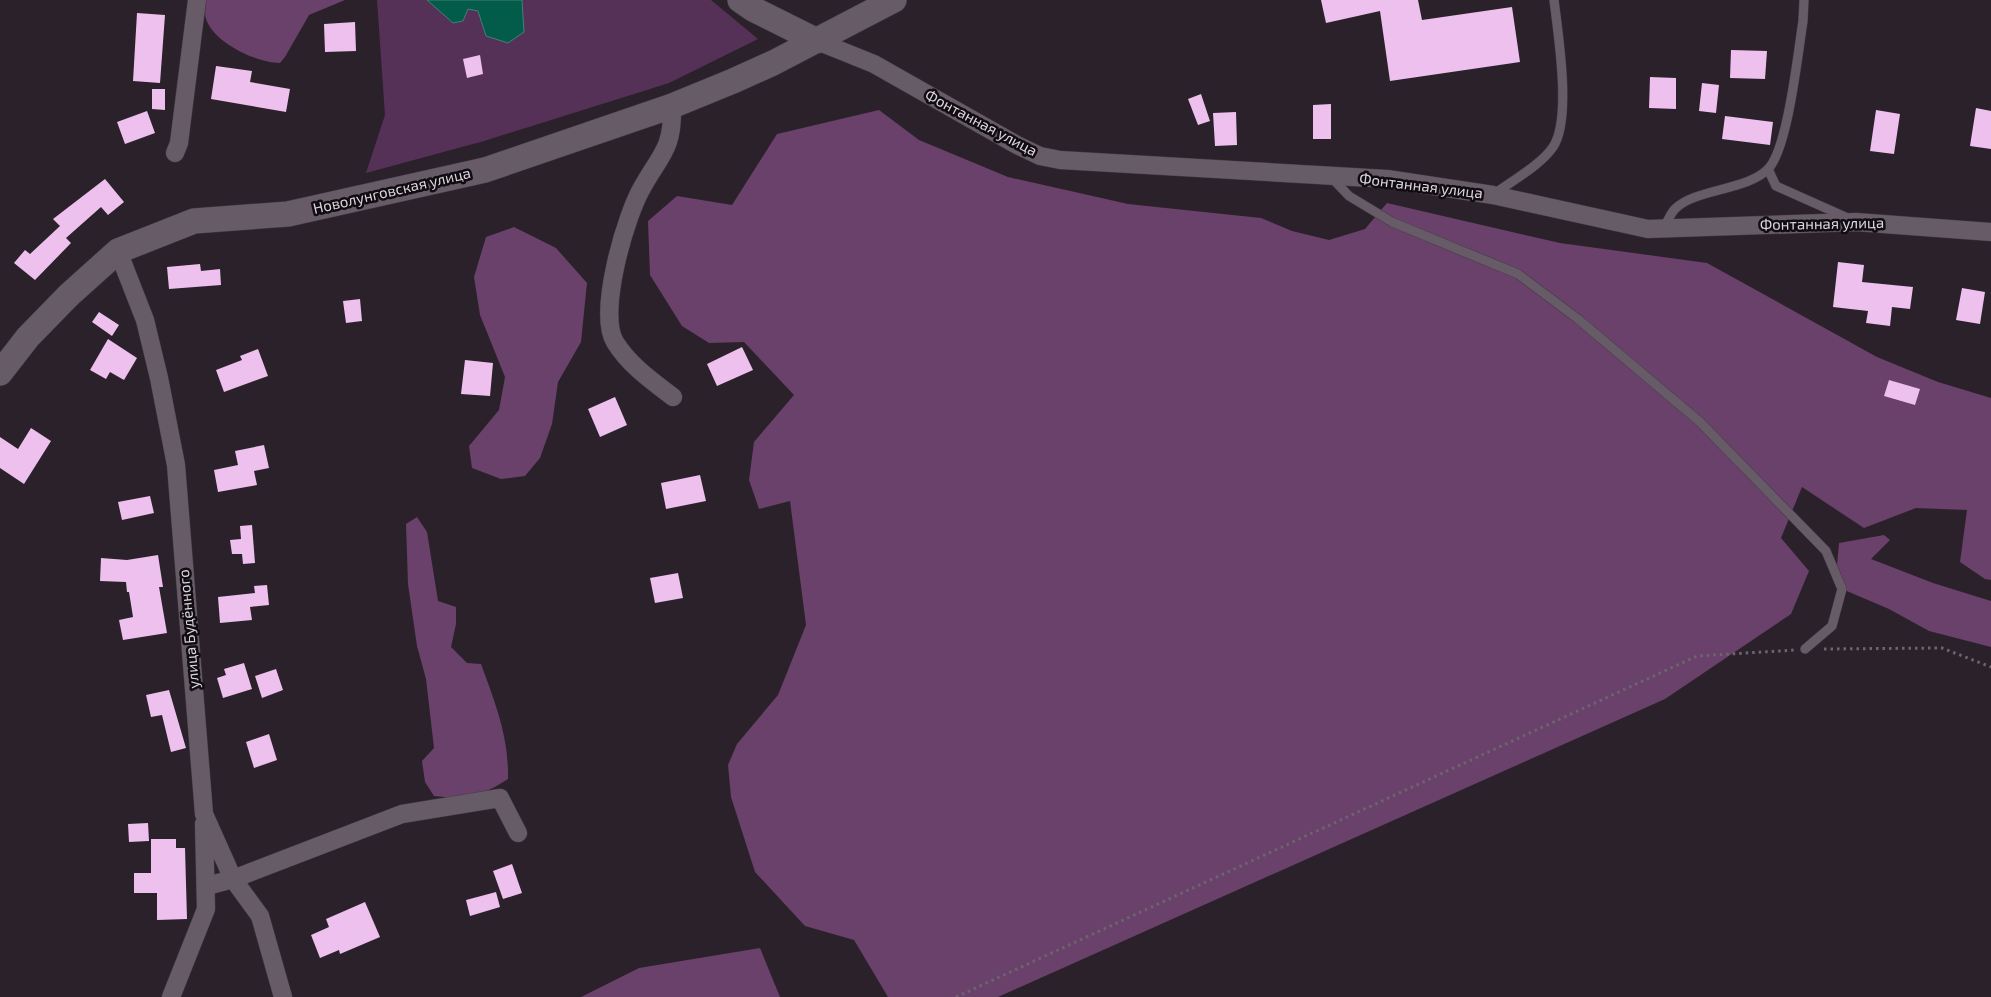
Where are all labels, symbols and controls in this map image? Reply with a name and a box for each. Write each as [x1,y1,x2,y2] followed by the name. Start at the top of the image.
[922,85,1041,160] street label: Фонтанная улица
[311,163,473,218] street label: Новолунговская улица
[1358,168,1484,203] street label: Фонтанная улица
[1760,213,1884,234] street label: Фонтанная улица
[174,569,203,690] street label: улица Будённого

